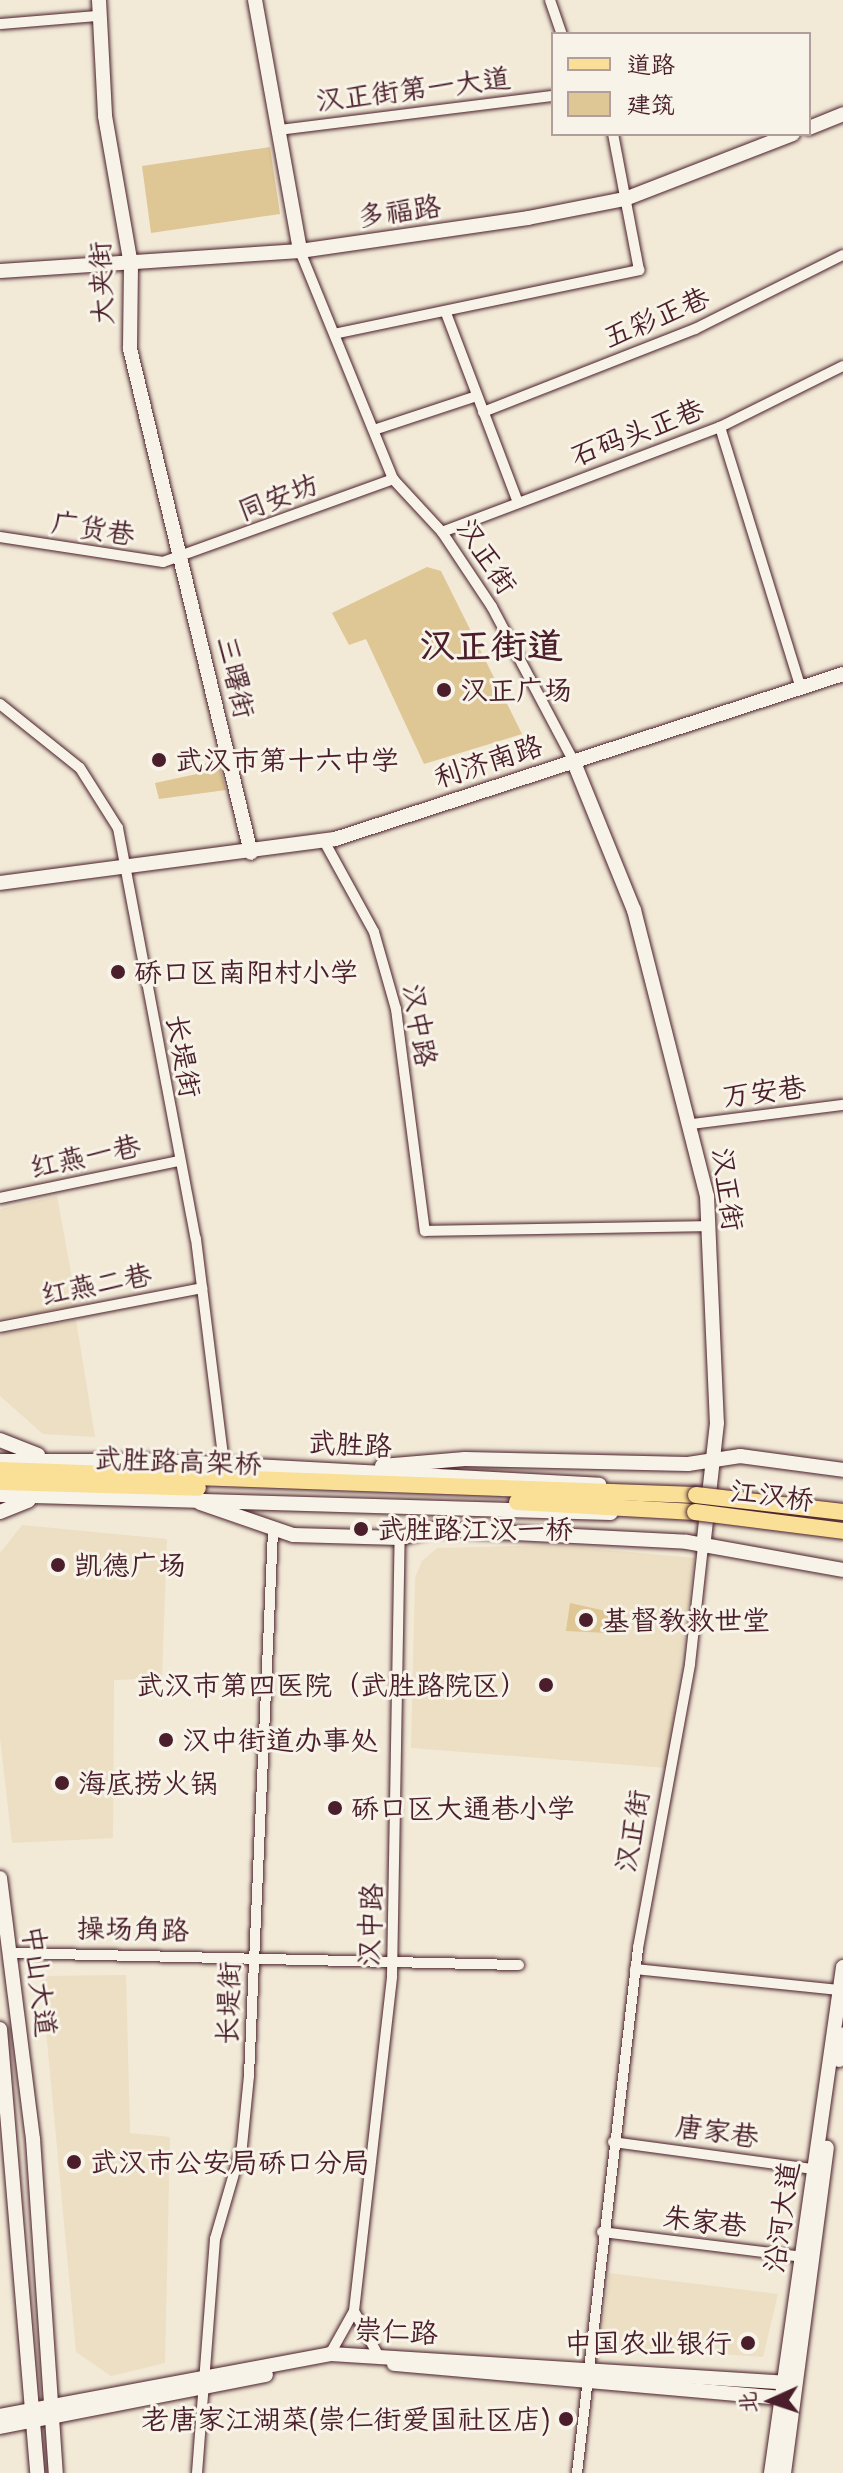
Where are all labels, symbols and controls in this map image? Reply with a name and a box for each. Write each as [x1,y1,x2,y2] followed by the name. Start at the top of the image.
[551,32,811,136] legend
[627,49,675,79] text: 道路
[314,60,512,118] street label: 汉正街第一大道
[627,89,675,119] text: 建筑
[355,189,443,233] street label: 多福路
[83,240,119,326] street label: 大夹街
[598,280,714,354] street label: 五彩正巷
[566,391,708,473] street label: 石码头正巷
[233,466,323,528] street label: 同安坊
[49,505,137,551] street label: 广货巷
[450,512,524,600] street label: 汉正街
[419,624,563,668] district label: 汉正街道
[210,632,262,722] street label: 三曙街
[460,673,572,707] place label: 汉正广场
[435,681,453,699] marker: 汉正广场
[430,728,546,794] street label: 利济南路
[175,743,399,777] place label: 武汉市第十六中学
[150,751,168,769] marker: 武汉市第十六中学
[134,955,358,989] place label: 硚口区南阳村小学
[109,963,127,981] marker: 硚口区南阳村小学
[396,981,444,1069] street label: 汉中路
[160,1012,208,1100] street label: 长堤街
[720,1069,808,1113] street label: 万安巷
[27,1128,143,1184] street label: 红燕一巷
[706,1145,750,1233] street label: 汉正街
[38,1257,154,1311] street label: 红燕二巷
[307,1425,393,1463] street label: 武胜路
[93,1441,263,1481] street label: 武胜路高架桥
[728,1473,816,1517] street label: 江汉桥
[377,1512,573,1546] place label: 武胜路江汉一桥
[352,1520,370,1538] marker: 武胜路江汉一桥
[74,1548,186,1582] place label: 凯德广场
[49,1556,67,1574] marker: 凯德广场
[602,1603,770,1637] place label: 基督教救世堂
[577,1611,595,1629] marker: 基督教救世堂
[136,1668,528,1702] place label: 武汉市第四医院（武胜路院区）
[535,1674,557,1696] marker: 武汉市第四医院（武胜路院区）
[182,1723,378,1757] place label: 汉中街道办事处
[157,1731,175,1749] marker: 汉中街道办事处
[78,1766,218,1800] place label: 海底捞火锅
[53,1774,71,1792] marker: 海底捞火锅
[608,1787,656,1875] street label: 汉正街
[351,1791,575,1825] place label: 硚口区大通巷小学
[326,1799,344,1817] marker: 硚口区大通巷小学
[352,1882,388,1968] street label: 汉中路
[77,1911,189,1947] street label: 操场角路
[17,1923,63,2039] street label: 中山大道
[210,1960,246,2046] street label: 长堤街
[673,2109,761,2153] street label: 唐家巷
[90,2145,370,2179] place label: 武汉市公安局硚口分局
[65,2153,83,2171] marker: 武汉市公安局硚口分局
[757,2159,805,2275] street label: 沿河大道
[661,2199,749,2243] street label: 朱家巷
[353,2312,439,2350] street label: 崇仁路
[564,2326,732,2360] place label: 中国农业银行
[739,2334,757,2352] marker: 中国农业银行
[731,2361,811,2441] north arrow
[732,2391,762,2414] text: 北
[141,2402,550,2436] place label: 老唐家江湖菜(崇仁街爱国社区店)
[557,2410,575,2428] marker: 老唐家江湖菜(崇仁街爱国社区店)

